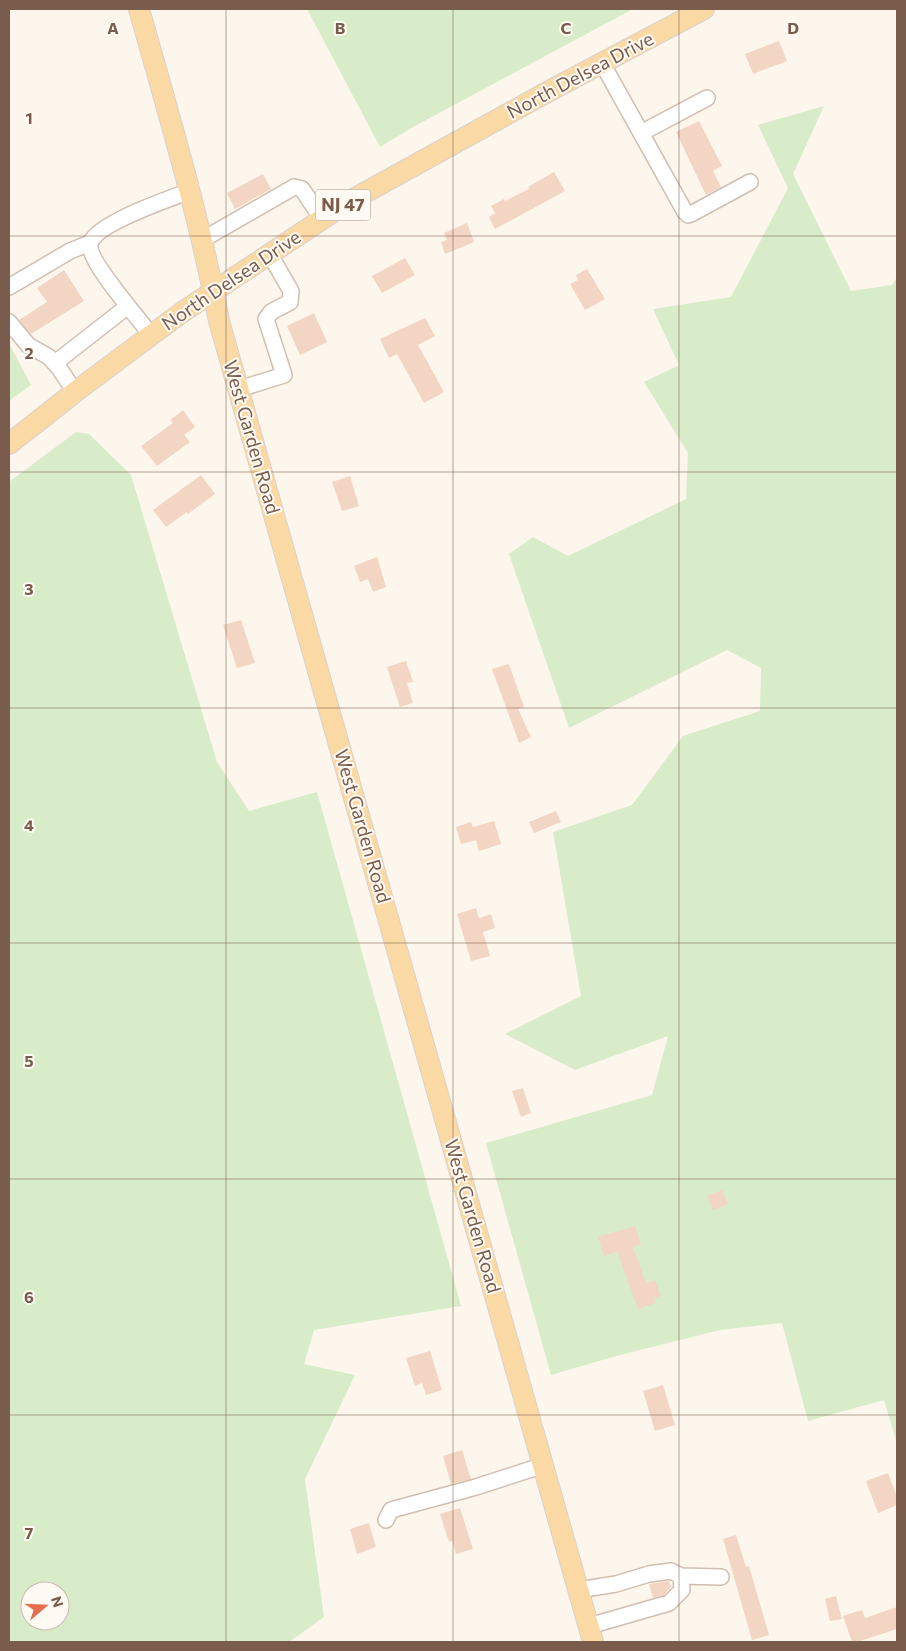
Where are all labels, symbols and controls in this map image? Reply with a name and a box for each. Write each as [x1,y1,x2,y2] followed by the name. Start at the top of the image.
[107,18,119,37] text: A
[335,18,346,37] text: B
[561,18,572,37] text: C
[787,18,799,37] text: D
[503,26,657,123] street label: North Delsea Drive
[25,108,33,127] text: 1
[316,190,370,220] road number: NJ 47
[157,225,305,335] street label: North Delsea Drive
[24,343,34,362] text: 2
[219,357,285,517] street label: West Garden Road
[24,579,34,598] text: 3
[330,746,396,906] street label: West Garden Road
[24,815,34,834] text: 4
[24,1051,34,1070] text: 5
[440,1136,506,1296] street label: West Garden Road
[24,1287,34,1306] text: 6
[25,1523,34,1542] text: 7
[20,1581,70,1631] north arrow
[48,1594,68,1609] text: N

